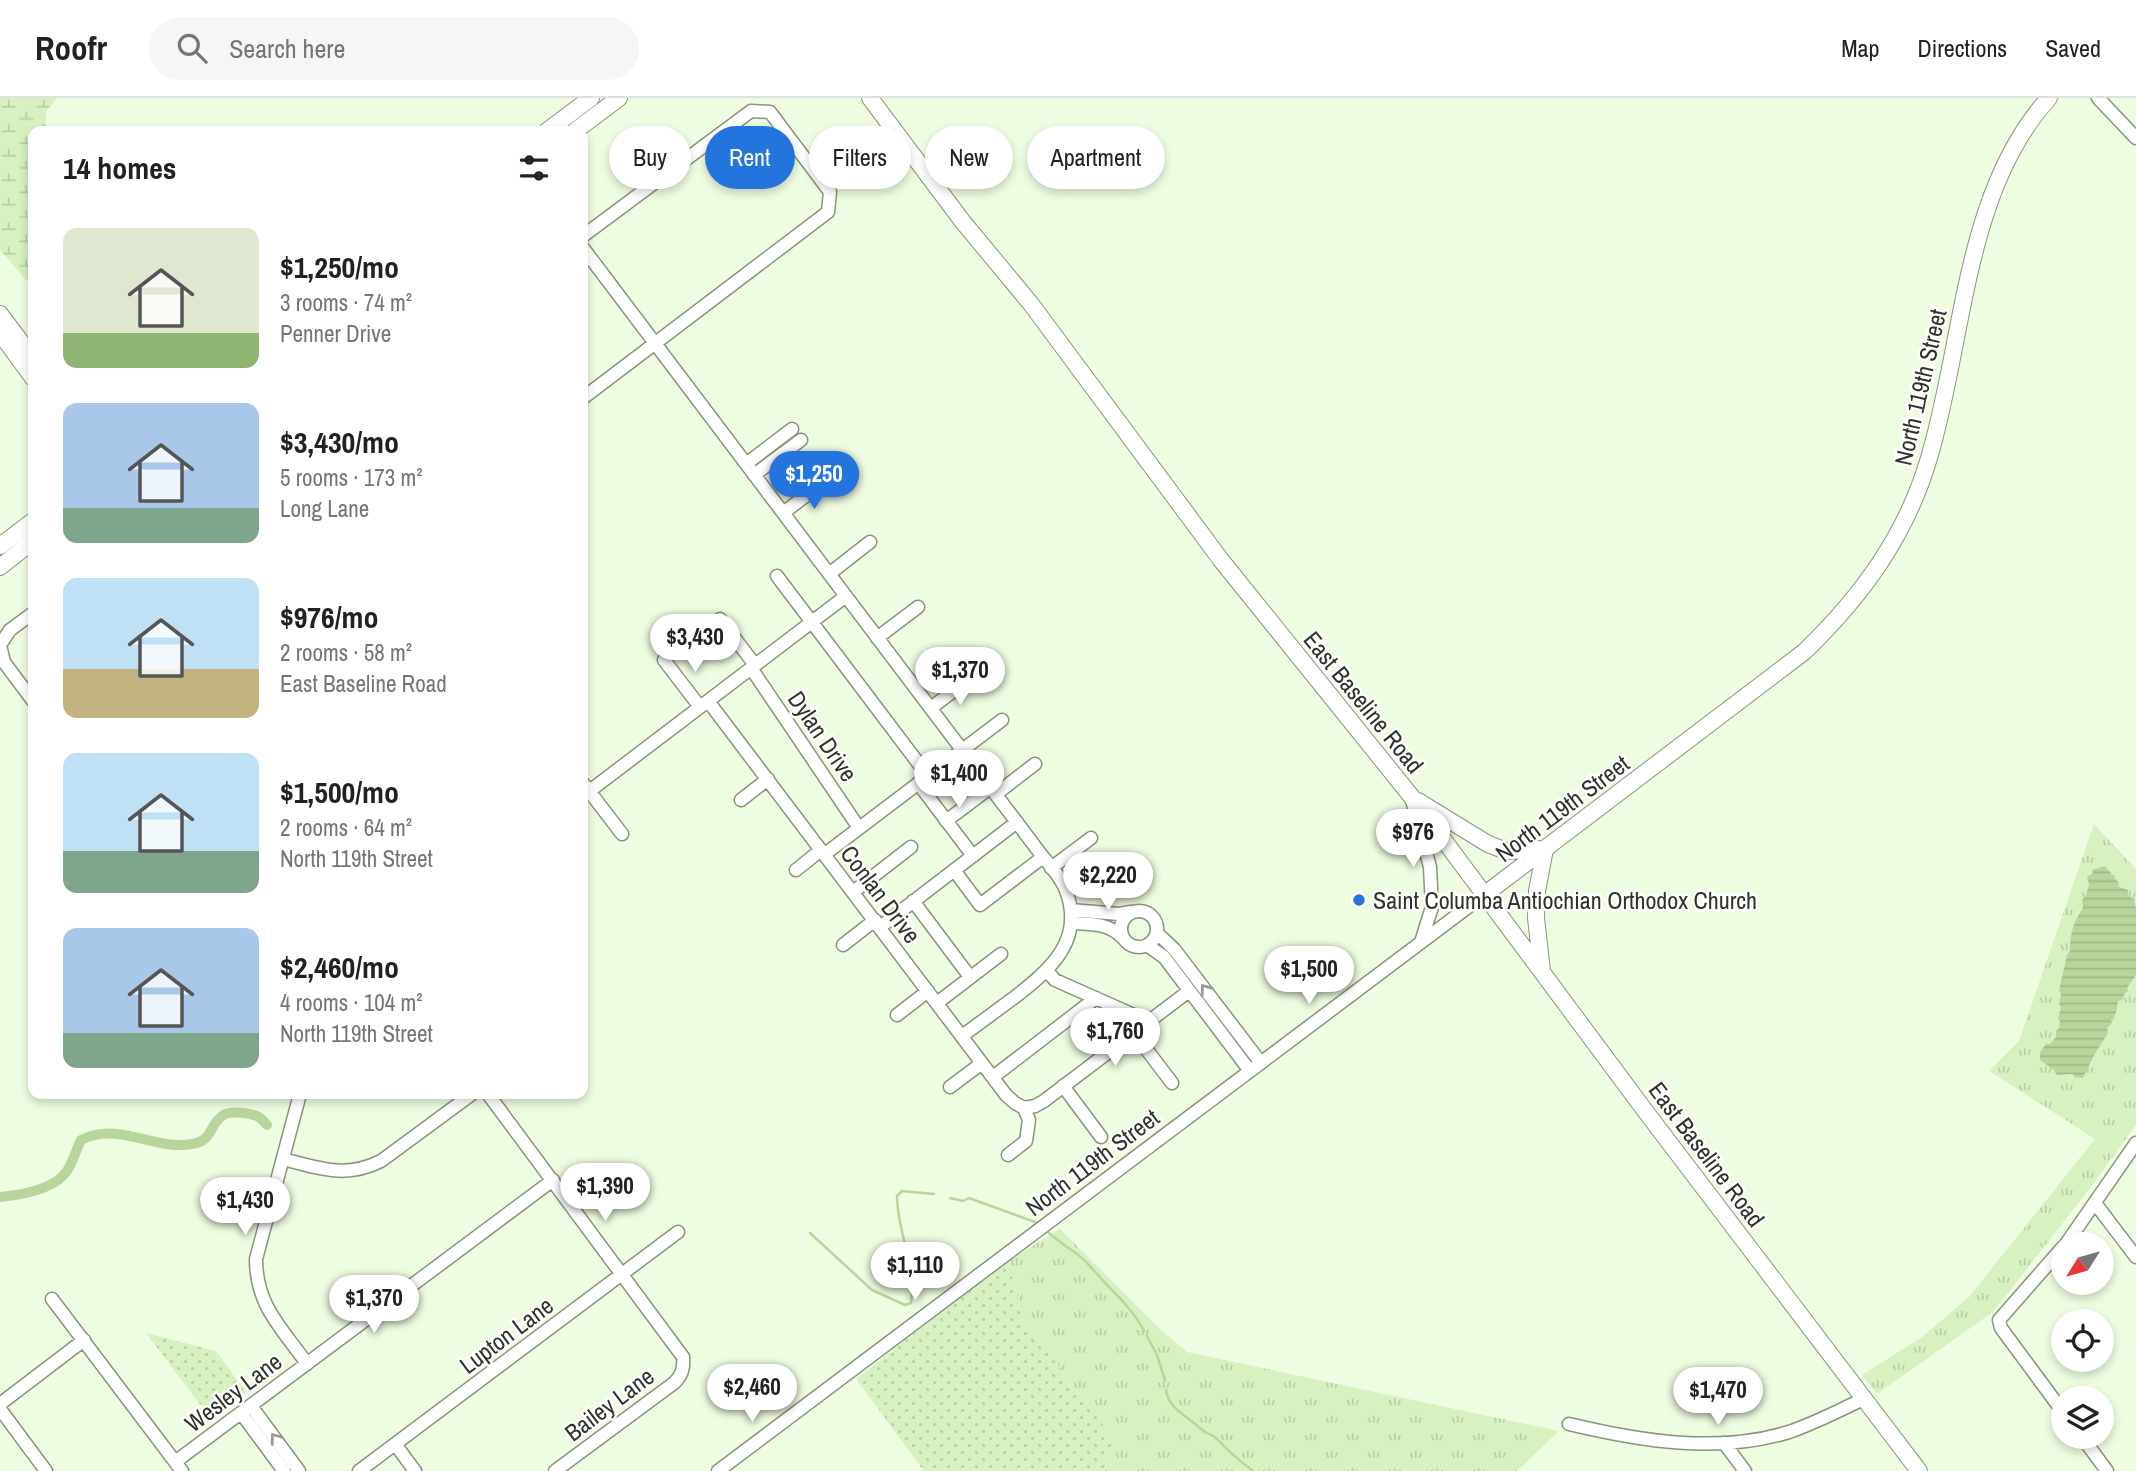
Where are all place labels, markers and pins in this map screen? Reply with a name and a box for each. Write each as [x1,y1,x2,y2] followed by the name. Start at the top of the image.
[757,452,871,511] pin: $1,250
[638,614,752,674] pin: $3,430
[903,648,1017,707] pin: $1,370
[902,750,1016,810] pin: $1,400
[1372,810,1454,869] pin: $976
[1051,852,1165,912] pin: $2,220
[1373,884,1757,916] place label: Saint Columba Antiochian Orthodox Church
[1351,892,1367,908] marker: Saint Columba Antiochian Orthodox Church
[1252,946,1366,1006] pin: $1,500
[1058,1009,1172,1068] pin: $1,760
[548,1164,662,1223] pin: $1,390
[188,1178,302,1237] pin: $1,430
[858,1242,972,1302] pin: $1,110
[317,1276,431,1335] pin: $1,370
[695,1364,809,1424] pin: $2,460
[1661,1368,1775,1427] pin: $1,470

